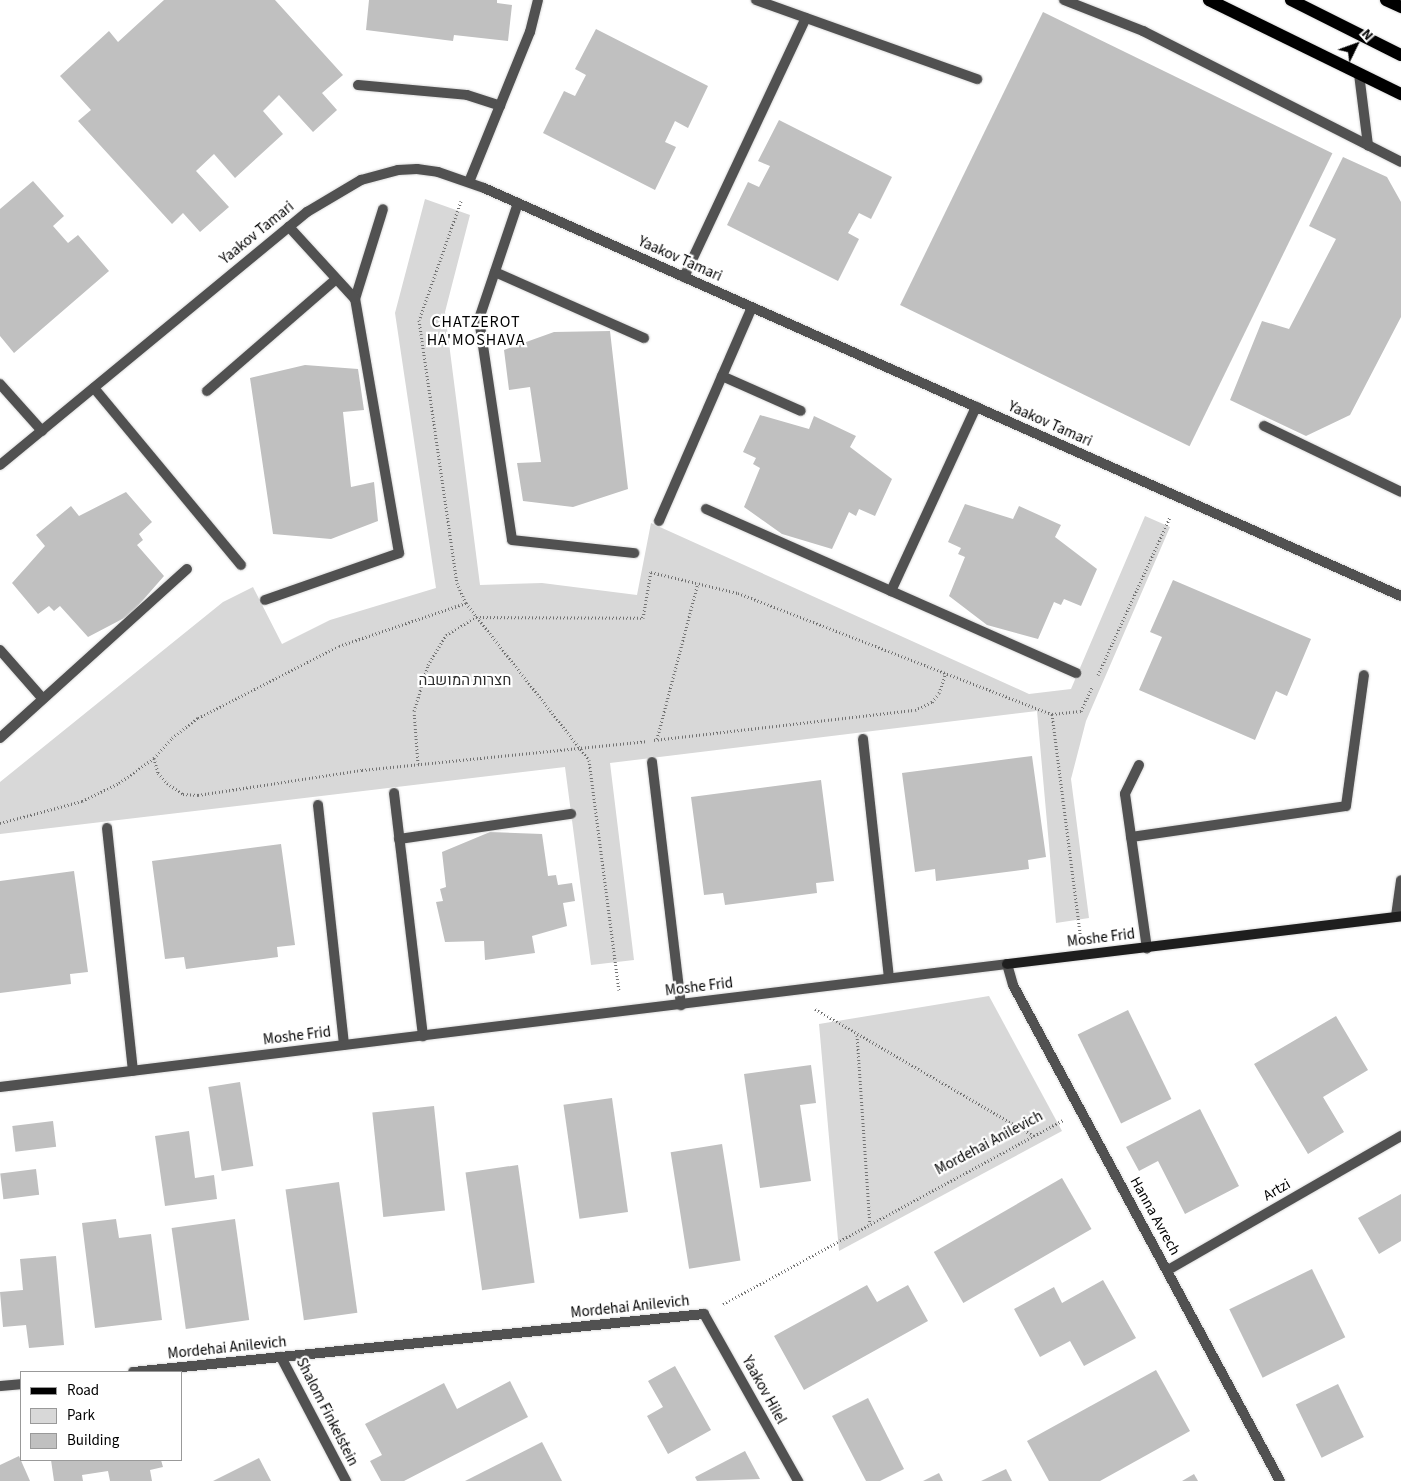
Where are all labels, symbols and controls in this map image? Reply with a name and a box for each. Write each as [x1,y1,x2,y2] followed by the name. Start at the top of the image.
[1331,20,1381,70] north arrow
[1357,25,1378,45] text: N
[216,198,298,268] street label: Yaakov Tamari
[635,232,725,286] street label: Yaakov Tamari
[425,312,527,350] district label: CHATZEROT HA'MOSHAVA
[1005,397,1095,451] street label: Yaakov Tamari
[419,672,511,690] park label: חצרות המושבה
[1066,925,1136,951] street label: Moshe Frid
[664,974,734,1000] street label: Moshe Frid
[262,1023,332,1049] street label: Moshe Frid
[932,1107,1046,1179] street label: Mordehai Anilevich
[1126,1174,1184,1258] street label: Hanna Avrech
[1260,1175,1294,1205] street label: Artzi
[570,1292,690,1322] street label: Mordehai Anilevich
[167,1333,287,1363] street label: Mordehai Anilevich
[738,1353,790,1427] street label: Yaakov Hilel
[292,1355,362,1469] street label: Shalom Finkelstein
[20,1371,182,1461] legend
[67,1380,99,1401] text: Road
[67,1405,95,1426] text: Park
[67,1430,119,1451] text: Building

